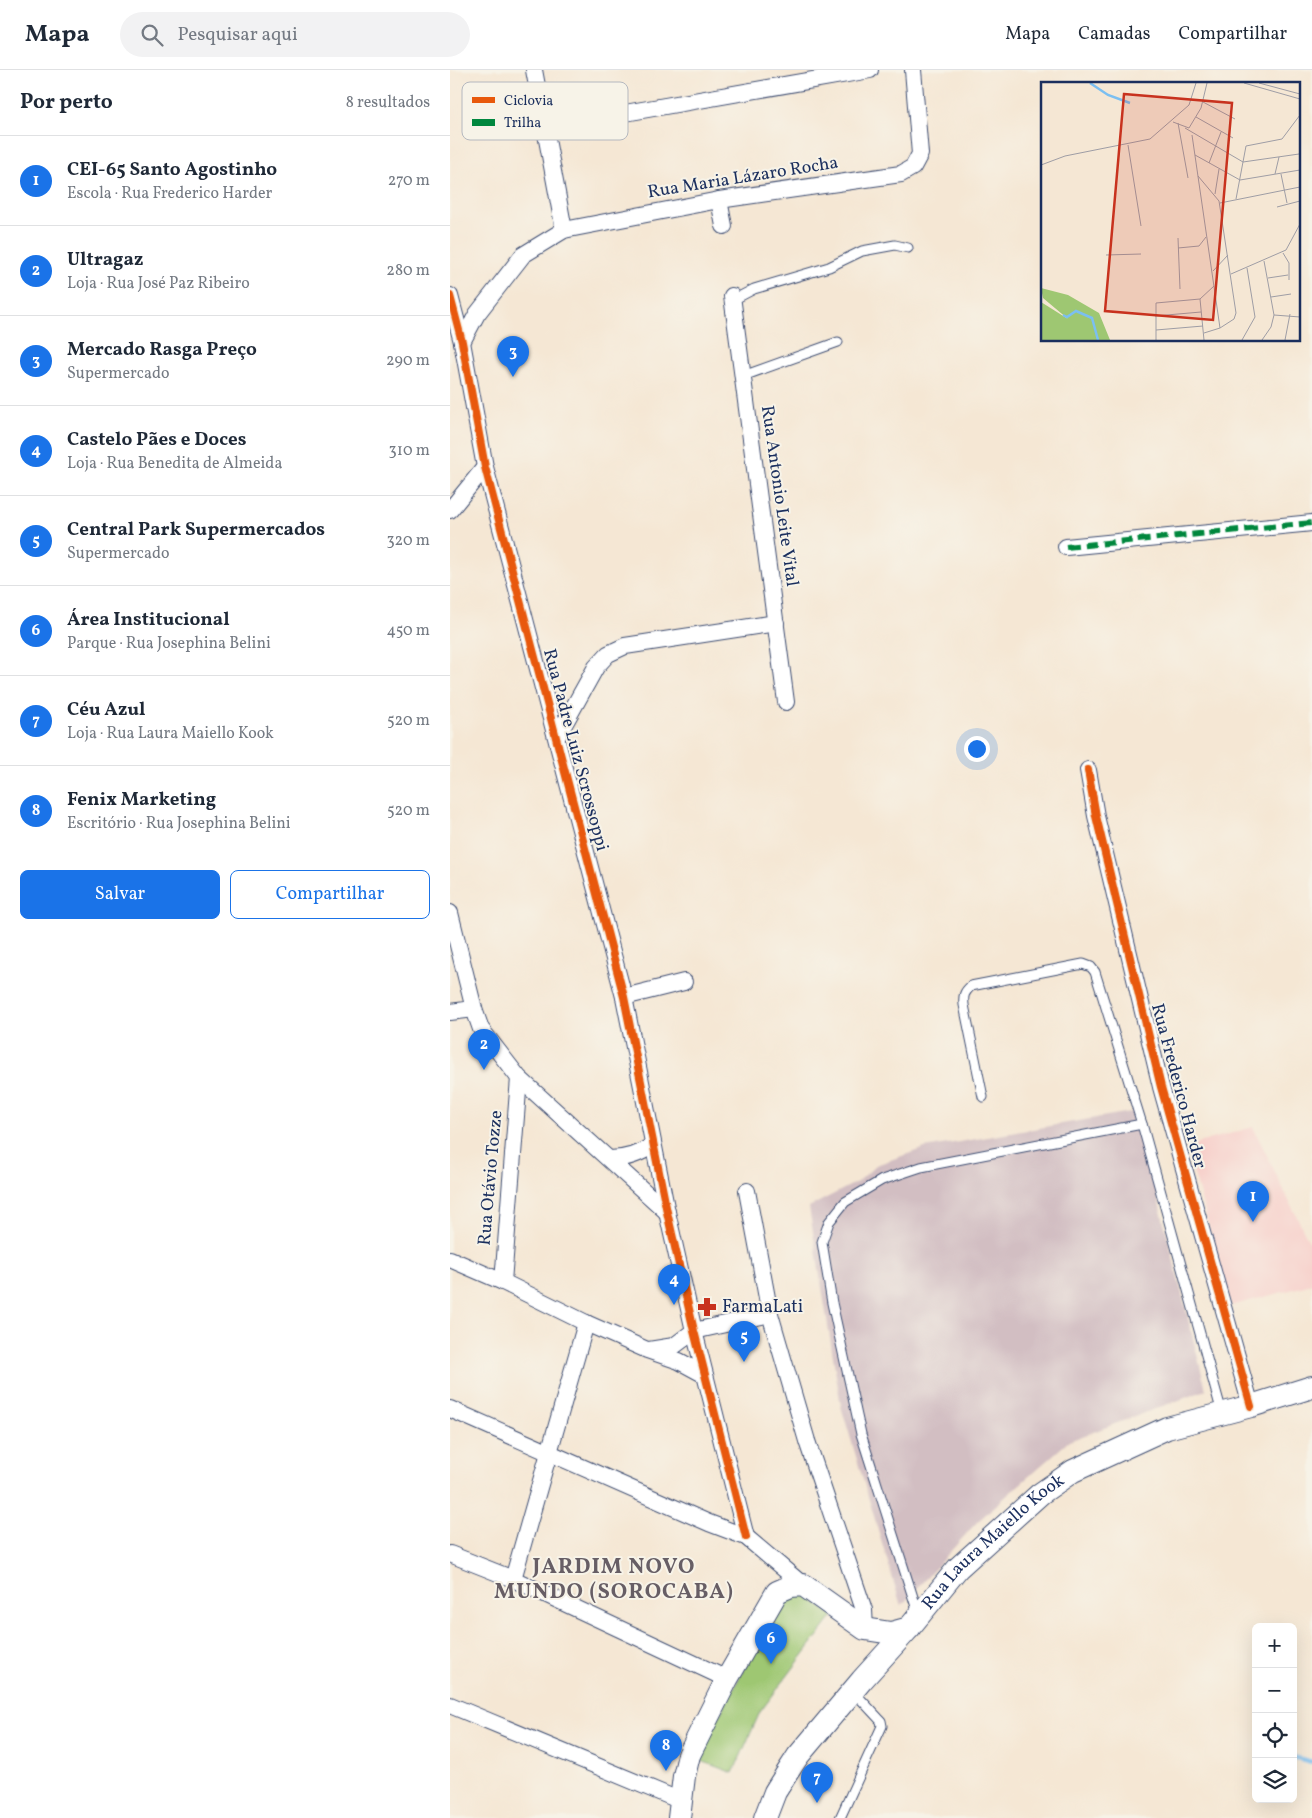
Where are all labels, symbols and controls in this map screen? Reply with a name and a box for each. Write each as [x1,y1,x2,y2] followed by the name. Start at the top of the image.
[120,12,470,57] search box
[25,18,90,52] text: Mapa
[138,21,166,49] icon: search
[178,22,298,48] text: Pesquisar aqui
[1005,22,1050,47] text: Mapa
[1078,22,1151,47] text: Camadas
[1179,22,1287,47] text: Compartilhar
[462,82,628,140] legend
[1041,82,1299,341] inset map
[20,88,113,117] text: Por perto
[346,92,430,114] text: 8 resultados
[504,92,553,111] text: Ciclovia
[504,114,541,133] text: Trilha
[646,151,840,205] street label: Rua Maria Lázaro Rocha
[67,157,277,183] text: CEI-65 Santo Agostinho
[33,170,39,192] text: 1
[388,170,430,192] text: 270 m
[67,183,272,205] text: Escola · Rua Frederico Harder
[67,247,144,273] text: Ultragaz
[32,260,40,282] text: 2
[386,260,430,282] text: 280 m
[67,273,250,295] text: Loja · Rua José Paz Ribeiro
[497,336,529,377] pin: 3
[67,337,257,363] text: Mercado Rasga Preço
[32,350,40,372] text: 3
[386,350,430,372] text: 290 m
[67,363,169,385] text: Supermercado
[754,404,804,588] street label: Rua Antonio Leite Vital
[67,427,247,453] text: Castelo Pães e Doces
[31,440,41,462] text: 4
[389,440,430,462] text: 310 m
[67,453,282,475] text: Loja · Rua Benedita de Almeida
[67,517,325,543] text: Central Park Supermercados
[32,530,40,552] text: 5
[386,530,430,552] text: 320 m
[67,543,169,565] text: Supermercado
[67,607,230,633] text: Área Institucional
[32,620,40,642] text: 6
[387,620,430,642] text: 450 m
[67,633,271,655] text: Parque · Rua Josephina Belini
[536,646,614,854] street label: Rua Padre Luiz Scrossoppi
[67,697,146,723] text: Céu Azul
[32,710,40,732] text: 7
[387,710,430,732] text: 520 m
[67,723,274,745] text: Loja · Rua Laura Maiello Kook
[964,736,990,762] your location
[67,787,216,813] text: Fenix Marketing
[32,800,40,822] text: 8
[387,800,430,822] text: 520 m
[67,813,291,835] text: Escritório · Rua Josephina Belini
[20,870,220,919] button: Salvar
[230,870,430,919] button: Compartilhar
[1144,1001,1212,1172] street label: Rua Frederico Harder
[468,1029,500,1070] pin: 2
[473,1109,509,1247] street label: Rua Otávio Tozze
[1237,1181,1269,1222] pin: 1
[658,1264,690,1305] pin: 4
[722,1295,803,1320] place label: FarmaLati
[696,1296,718,1318] pharmacy icon: FarmaLati
[728,1321,760,1362] pin: 5
[916,1468,1070,1615] street label: Rua Laura Maiello Kook
[494,1552,734,1608] district label: JARDIM NOVO MUNDO (SOROCABA)
[755,1623,787,1664] pin: 6
[1252,1623,1297,1803] map controls
[1252,1623,1297,1668] button: +
[1252,1668,1297,1713] button: −
[1252,1713,1297,1758] button: locate
[650,1730,682,1771] pin: 8
[1252,1758,1297,1803] button: layers
[801,1762,833,1803] pin: 7

